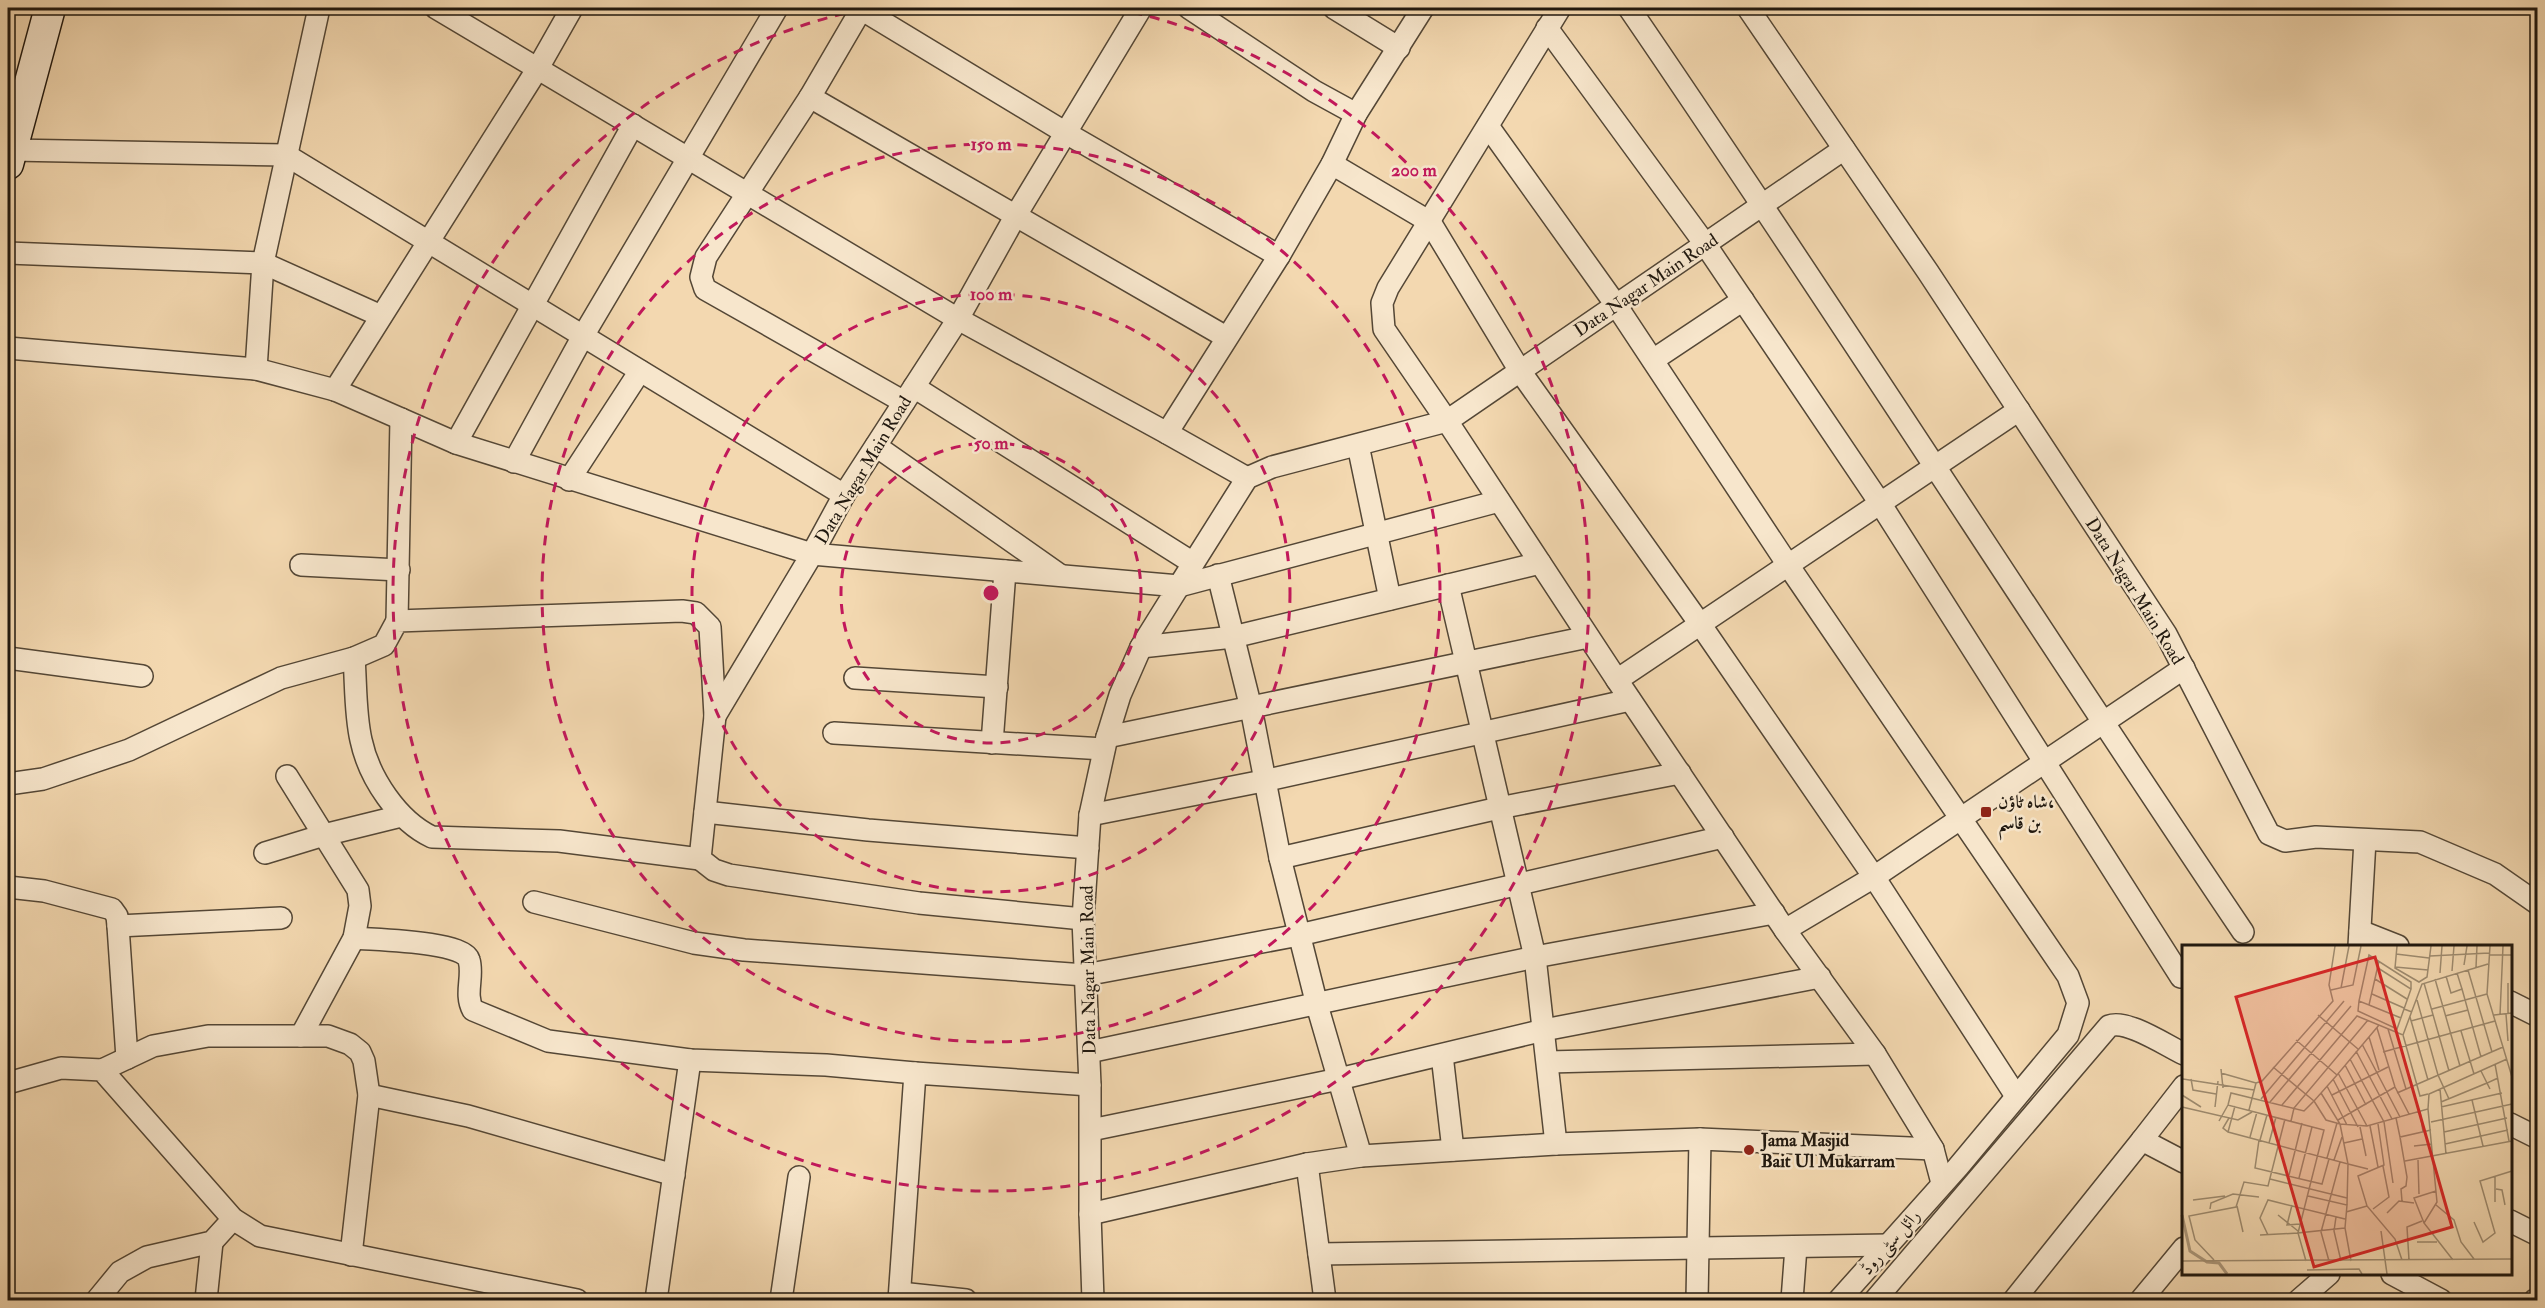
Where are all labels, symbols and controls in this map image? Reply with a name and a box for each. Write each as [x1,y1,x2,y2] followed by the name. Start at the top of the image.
[970,133,1013,156] text: 150 m
[1391,159,1438,182] text: 200 m
[1570,229,1723,342] street label: Data Nagar Main Road
[970,283,1013,306] text: 100 m
[810,392,917,549] street label: Data Nagar Main Road
[974,432,1009,455] text: 50 m
[2080,513,2189,669] street label: Data Nagar Main Road
[981,583,1001,603] centre of rings
[1998,791,2054,841] place label: شاہ ٹاؤن، بن قاسم
[1979,805,1993,819] marker: شاہ ٹاؤن، بن قاسم
[1076,885,1101,1055] street label: Data Nagar Main Road
[2182,945,2512,1275] inset map
[1760,1129,1896,1173] place label: Jama Masjid Bait Ul Mukarram
[1742,1143,1756,1157] marker: Jama Masjid Bait Ul Mukarram
[1856,1205,1926,1281] street label: رائل سٹی روڈ

